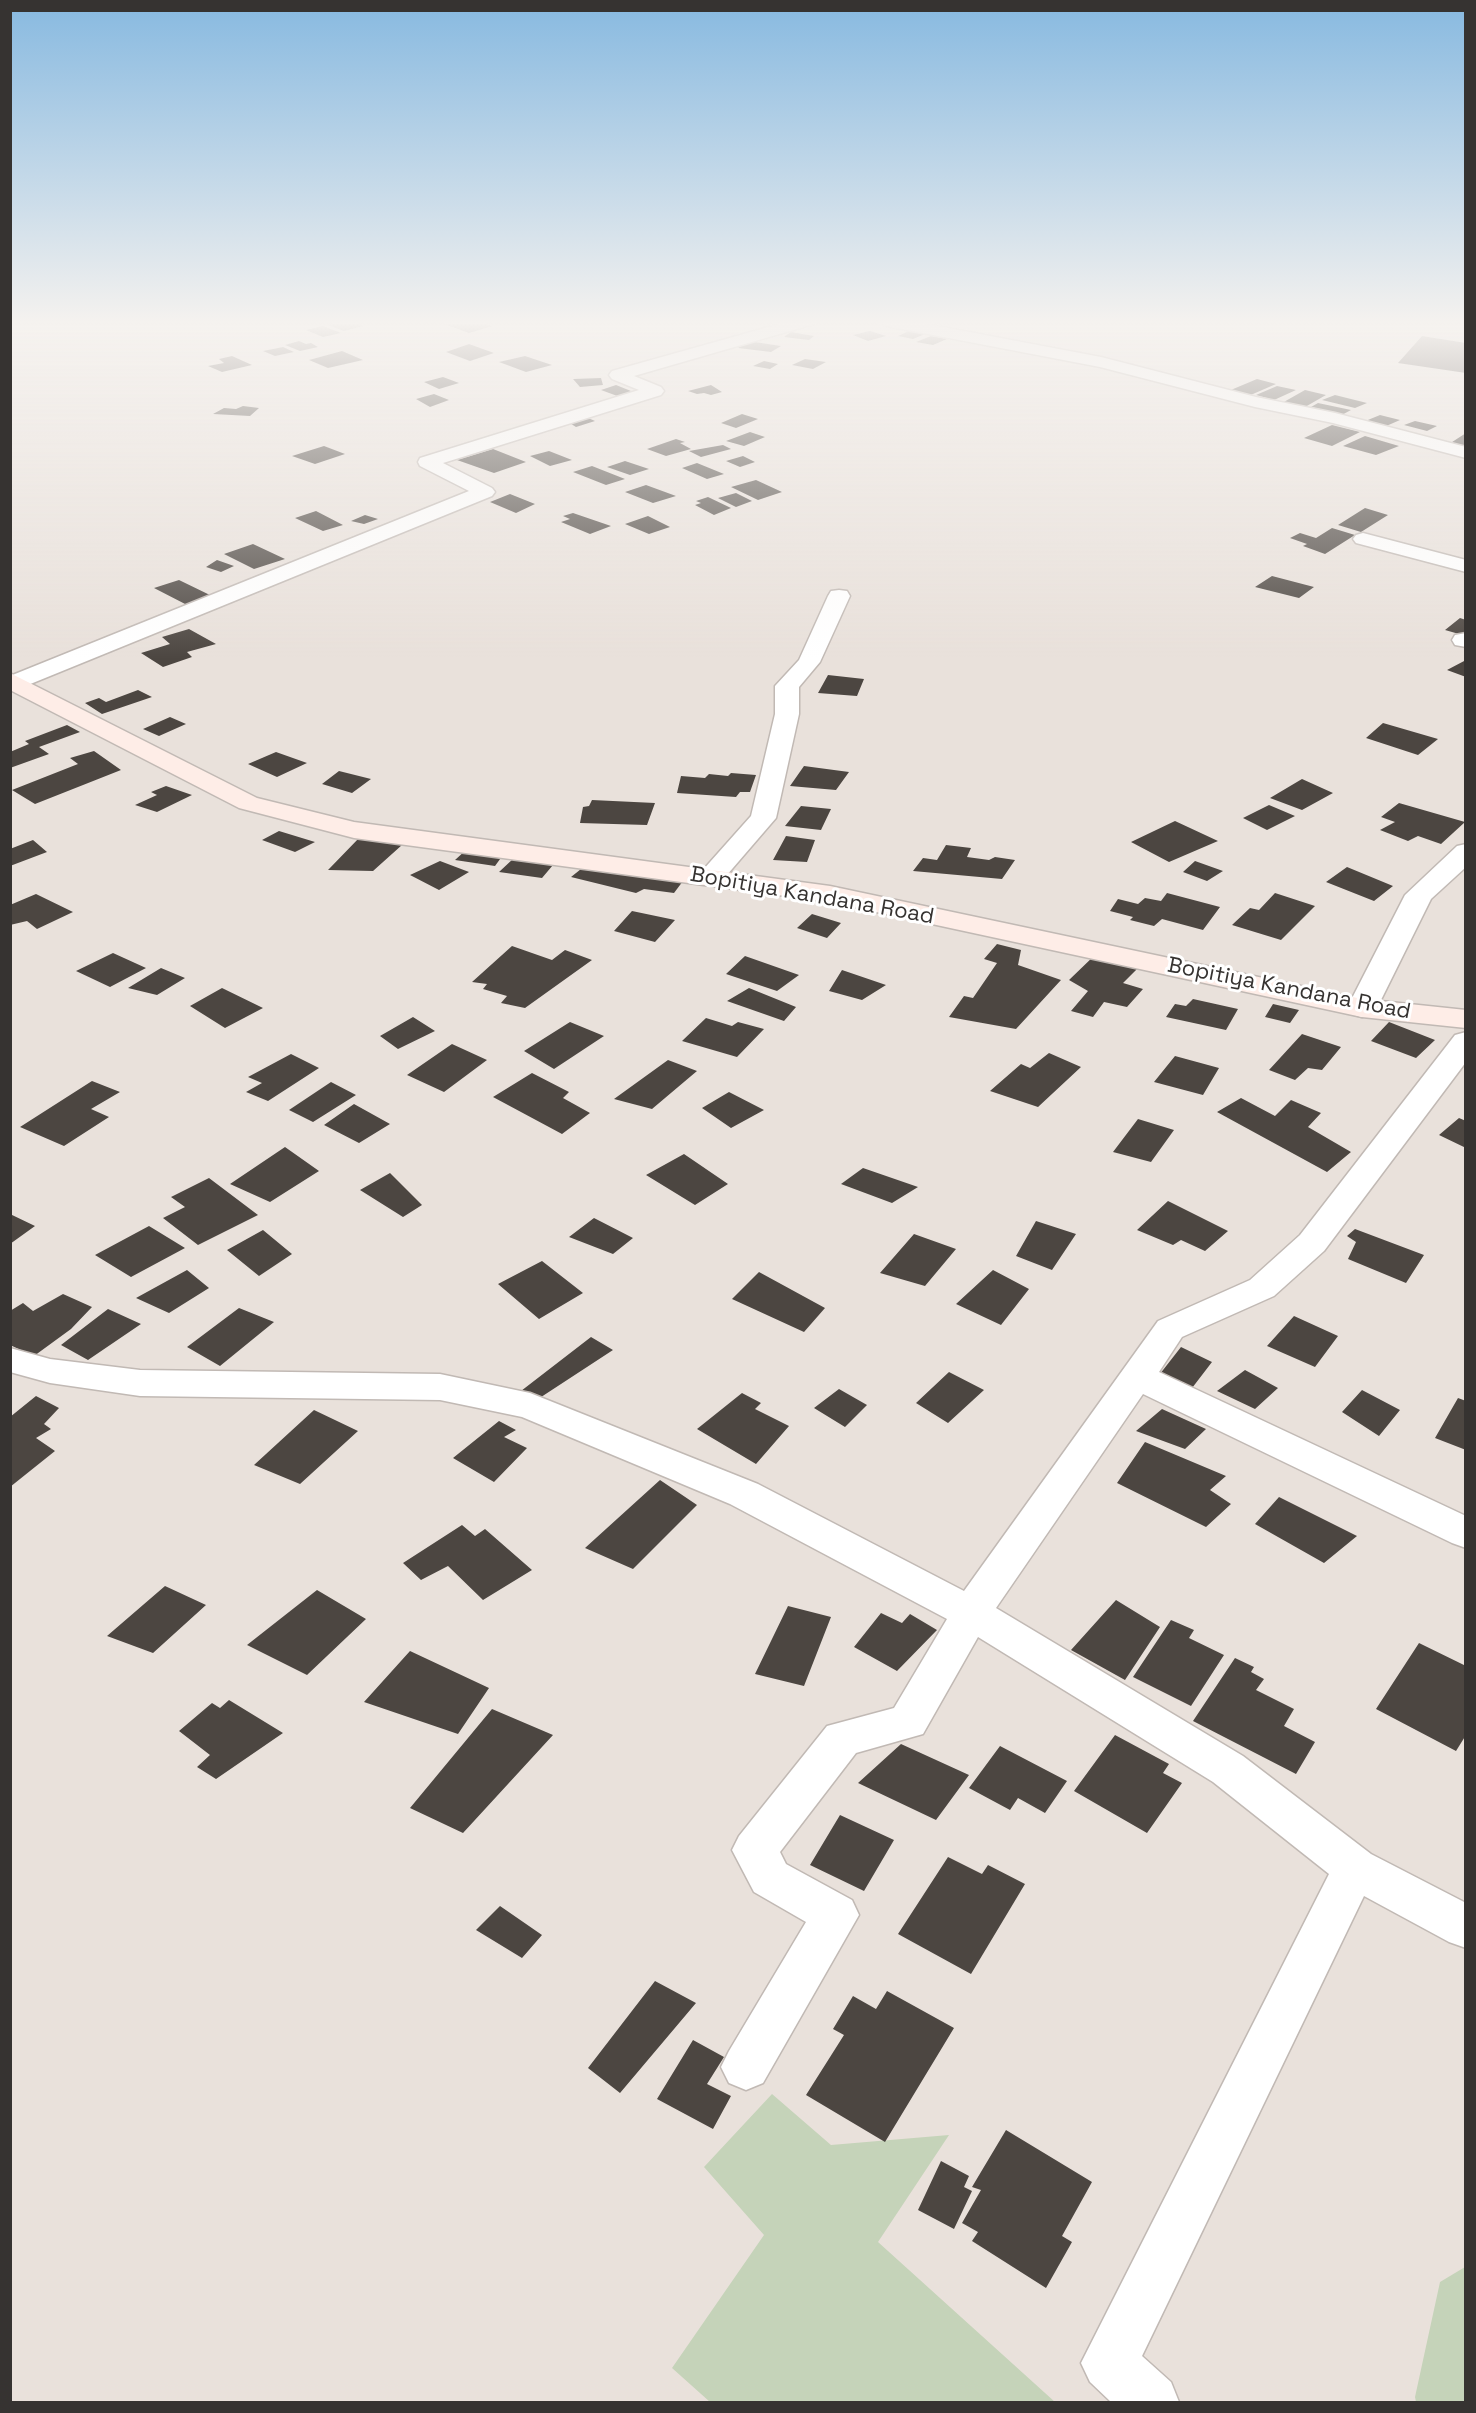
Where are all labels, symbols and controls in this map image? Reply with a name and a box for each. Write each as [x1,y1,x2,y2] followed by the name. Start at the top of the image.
[688,862,936,930] street label: Bopitiya Kandana Road
[1165,952,1413,1026] street label: Bopitiya Kandana Road

